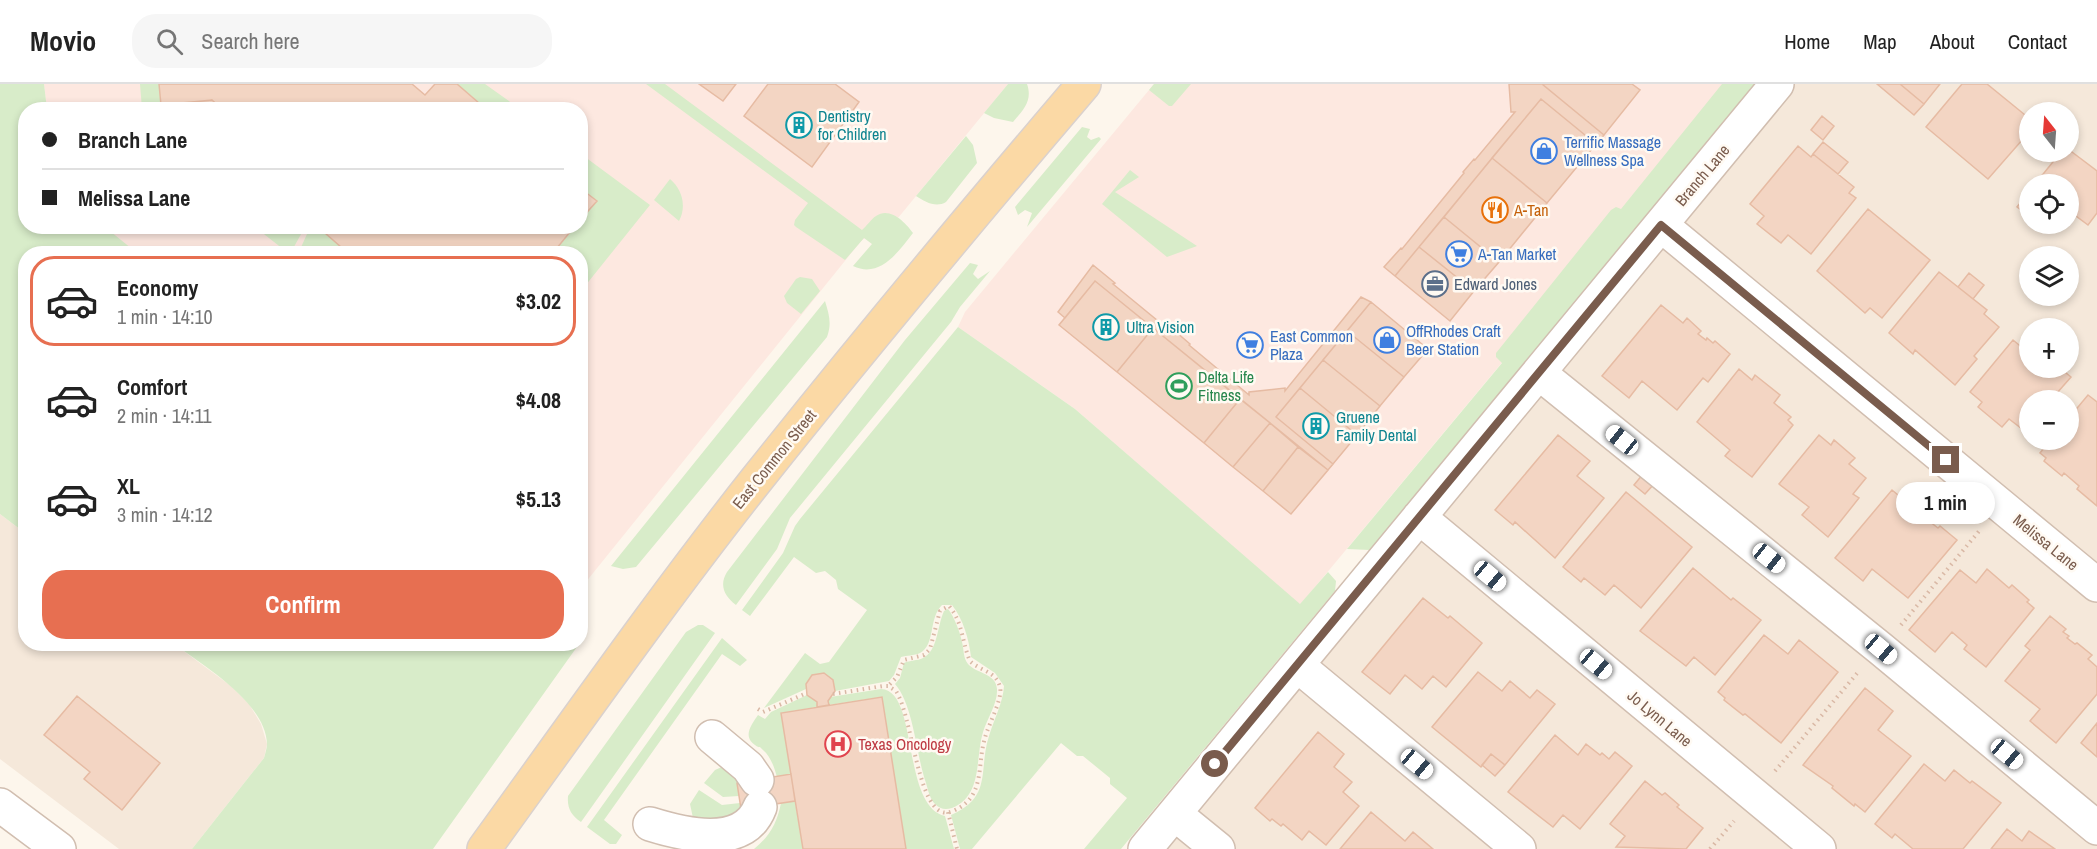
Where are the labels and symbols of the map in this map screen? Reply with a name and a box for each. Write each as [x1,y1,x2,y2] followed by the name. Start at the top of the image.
[2019,102,2079,162] north arrow
[818,105,887,145] place label: Dentistry for Children
[784,110,814,140] building icon: Dentistry for Children
[1564,131,1661,171] place label: Terrific Massage Wellness Spa
[1529,136,1559,166] shop icon: Terrific Massage Wellness Spa
[1670,139,1734,211] street label: Branch Lane
[1480,195,1510,225] restaurant icon: A-Tan
[1513,199,1549,221] place label: A-Tan
[1444,239,1474,269] supermarket icon: A-Tan Market
[1477,243,1557,265] place label: A-Tan Market
[1420,269,1450,299] office icon: Edward Jones
[1454,273,1537,295] place label: Edward Jones
[1091,312,1121,342] building icon: Ultra Vision
[1126,316,1194,338] place label: Ultra Vision
[1406,320,1501,360] place label: OffRhodes Craft Beer Station
[1270,325,1353,365] place label: East Common Plaza
[1372,325,1402,355] shop icon: OffRhodes Craft Beer Station
[1235,330,1265,360] supermarket icon: East Common Plaza
[1198,366,1254,406] place label: Delta Life Fitness
[1164,371,1194,401] sports icon: Delta Life Fitness
[727,404,821,513] street label: East Common Street
[1336,406,1416,446] place label: Gruene Family Dental
[1301,411,1331,441] building icon: Gruene Family Dental
[1602,422,1642,458] car
[1932,446,1959,473] route end
[1896,481,1996,523] callout: 1 min
[2009,509,2083,575] street label: Melissa Lane
[1749,540,1789,576] car
[1470,558,1510,594] car
[1861,631,1901,667] car
[1576,646,1616,682] car
[1623,684,1697,752] street label: Jo Lynn Lane
[823,729,853,759] hospital icon: Texas Oncology
[858,733,952,755] place label: Texas Oncology
[1987,736,2027,772] car
[1397,746,1437,782] car
[1201,750,1228,777] route start

